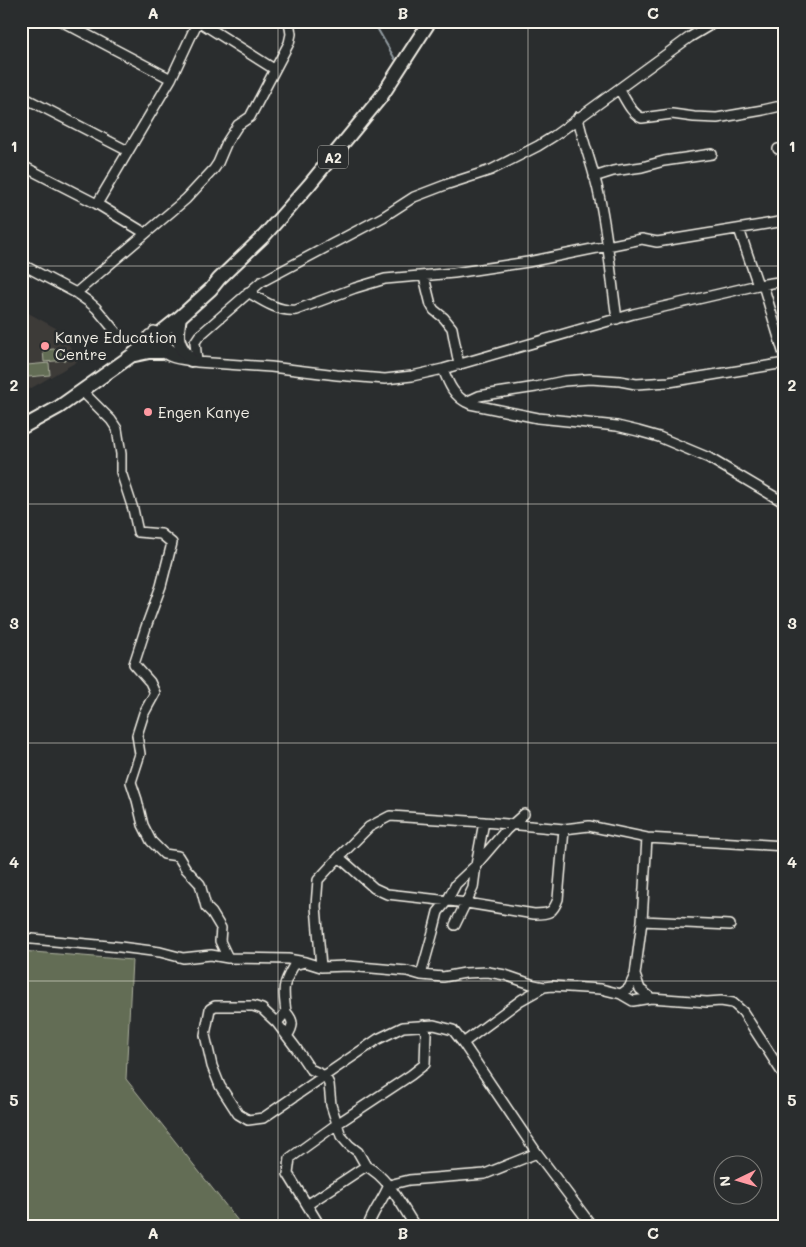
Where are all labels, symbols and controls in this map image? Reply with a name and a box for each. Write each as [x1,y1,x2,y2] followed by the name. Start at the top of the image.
[147,2,159,23] text: A
[398,2,408,23] text: B
[647,2,659,23] text: C
[10,135,18,156] text: 1
[788,135,796,156] text: 1
[318,146,348,168] road number: A2
[55,327,177,364] place label: Kanye Education Centre
[39,340,51,352] marker: Kanye Education Centre
[10,374,19,395] text: 2
[788,374,797,395] text: 2
[158,402,250,422] place label: Engen Kanye
[142,406,154,418] marker: Engen Kanye
[9,612,19,633] text: 3
[787,612,797,633] text: 3
[9,851,19,872] text: 4
[787,851,797,872] text: 4
[9,1089,19,1110] text: 5
[787,1089,797,1110] text: 5
[714,1154,764,1204] north arrow
[715,1175,734,1187] text: N
[147,1222,159,1243] text: A
[398,1222,408,1243] text: B
[647,1222,659,1243] text: C

